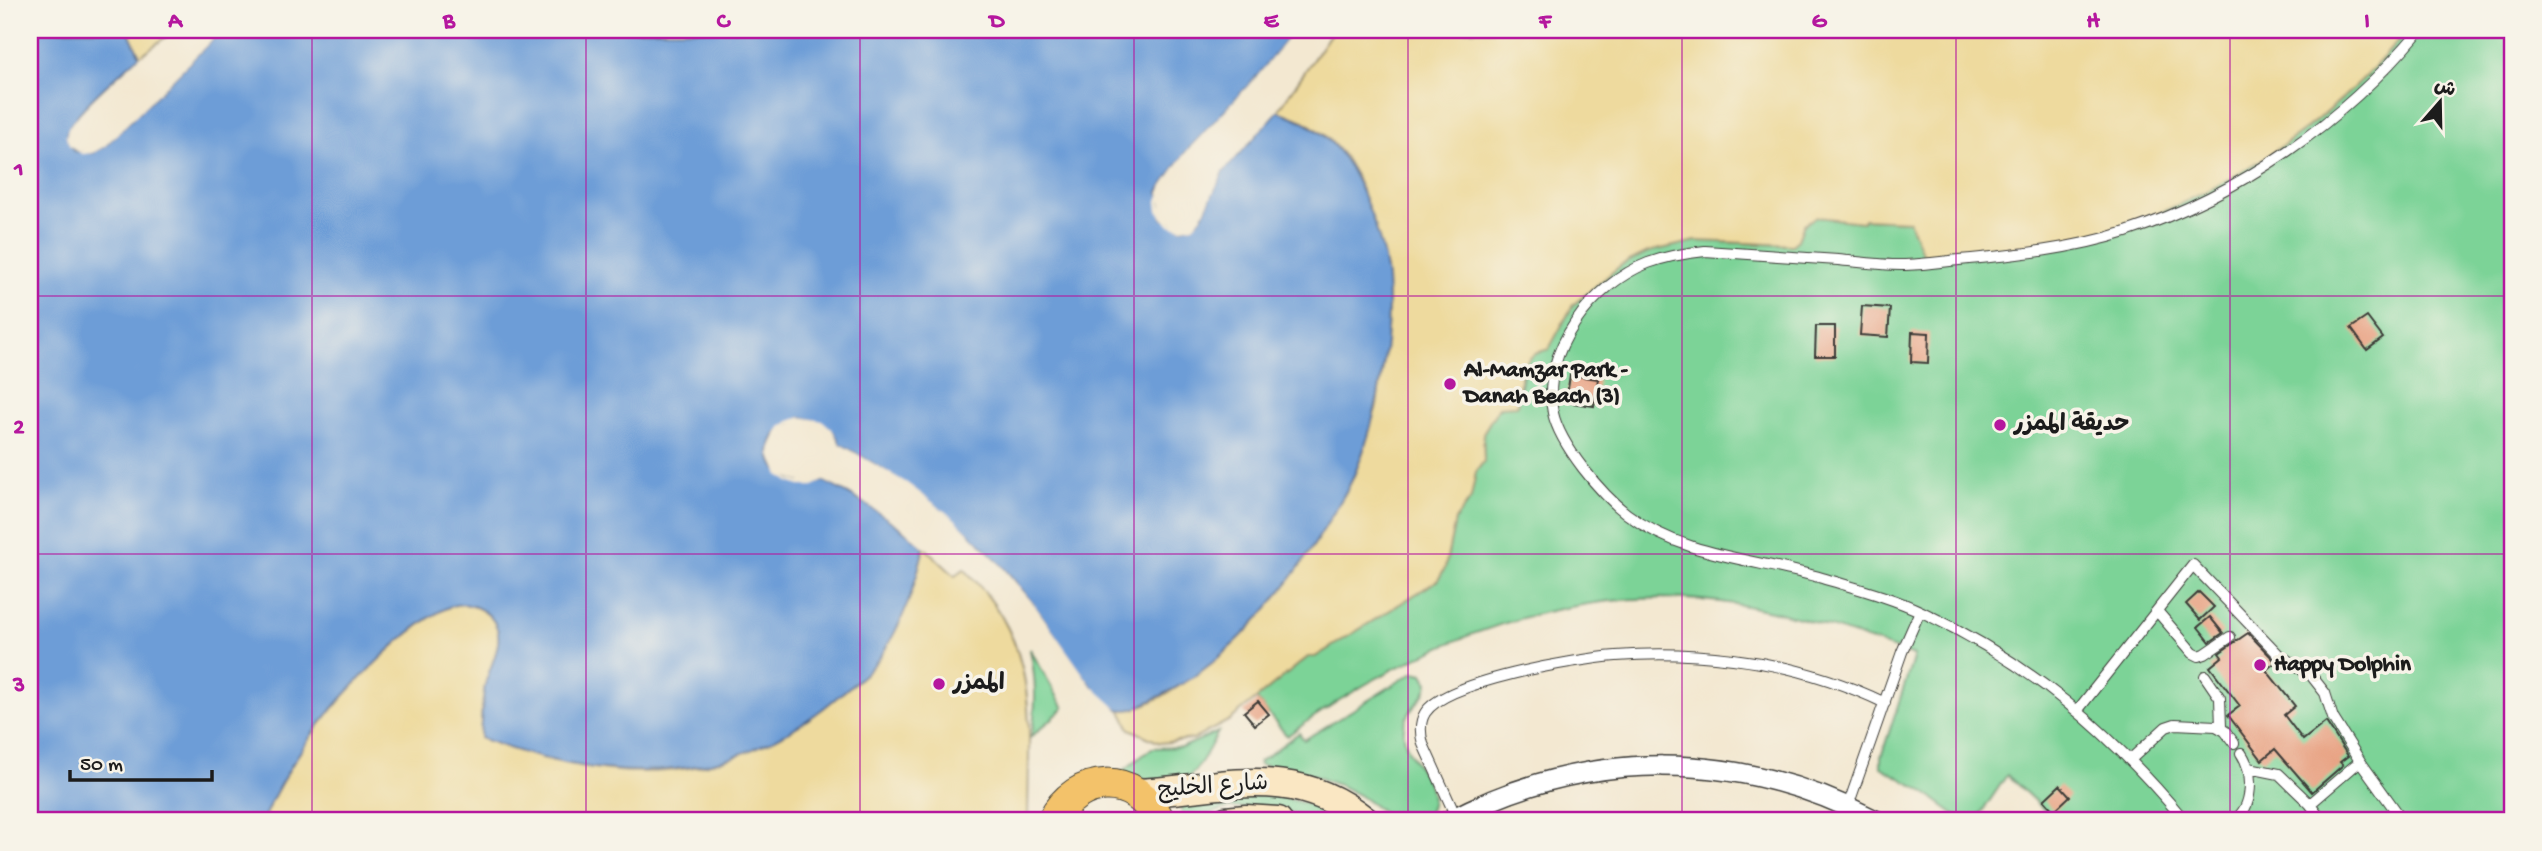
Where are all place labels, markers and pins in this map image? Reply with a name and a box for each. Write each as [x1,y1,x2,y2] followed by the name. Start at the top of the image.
[1462,358,1629,411] place label: Al-Mamzar Park - Danah Beach (3)
[1442,376,1458,392] marker: Al-Mamzar Park - Danah Beach (3)
[2012,411,2129,439] place label: حديقة الممزر
[1992,417,2008,433] marker: حديقة الممزر
[2274,652,2412,679] place label: Happy Dolphin
[2252,657,2268,673] marker: Happy Dolphin
[951,671,1005,698] place label: الممزر
[931,676,947,692] marker: الممزر

